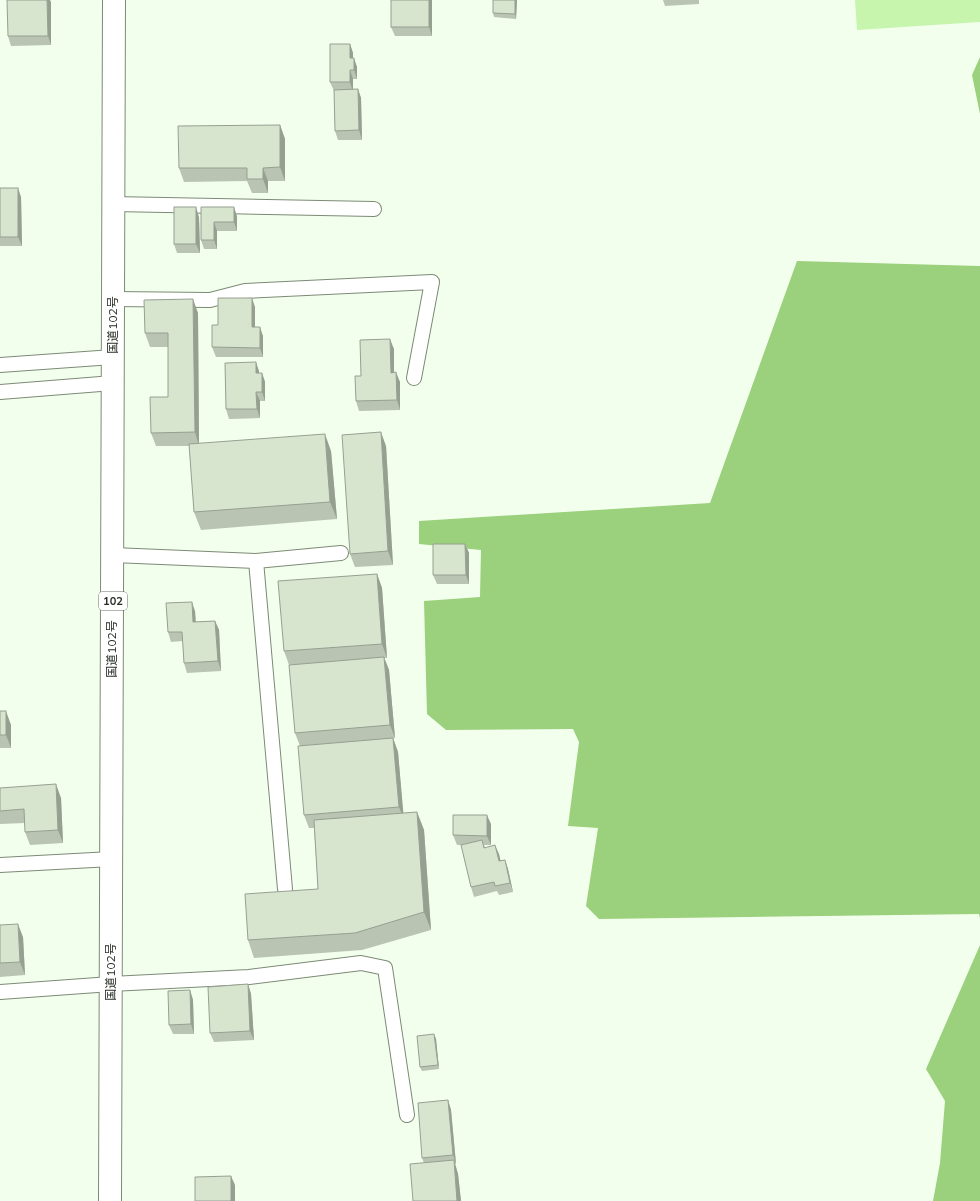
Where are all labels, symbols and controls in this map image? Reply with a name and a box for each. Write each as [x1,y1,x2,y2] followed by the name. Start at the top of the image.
[105,296,120,354] street label: 国道102号
[99,592,127,610] road number: 102
[104,620,119,678] street label: 国道102号
[103,943,118,1001] street label: 国道102号

